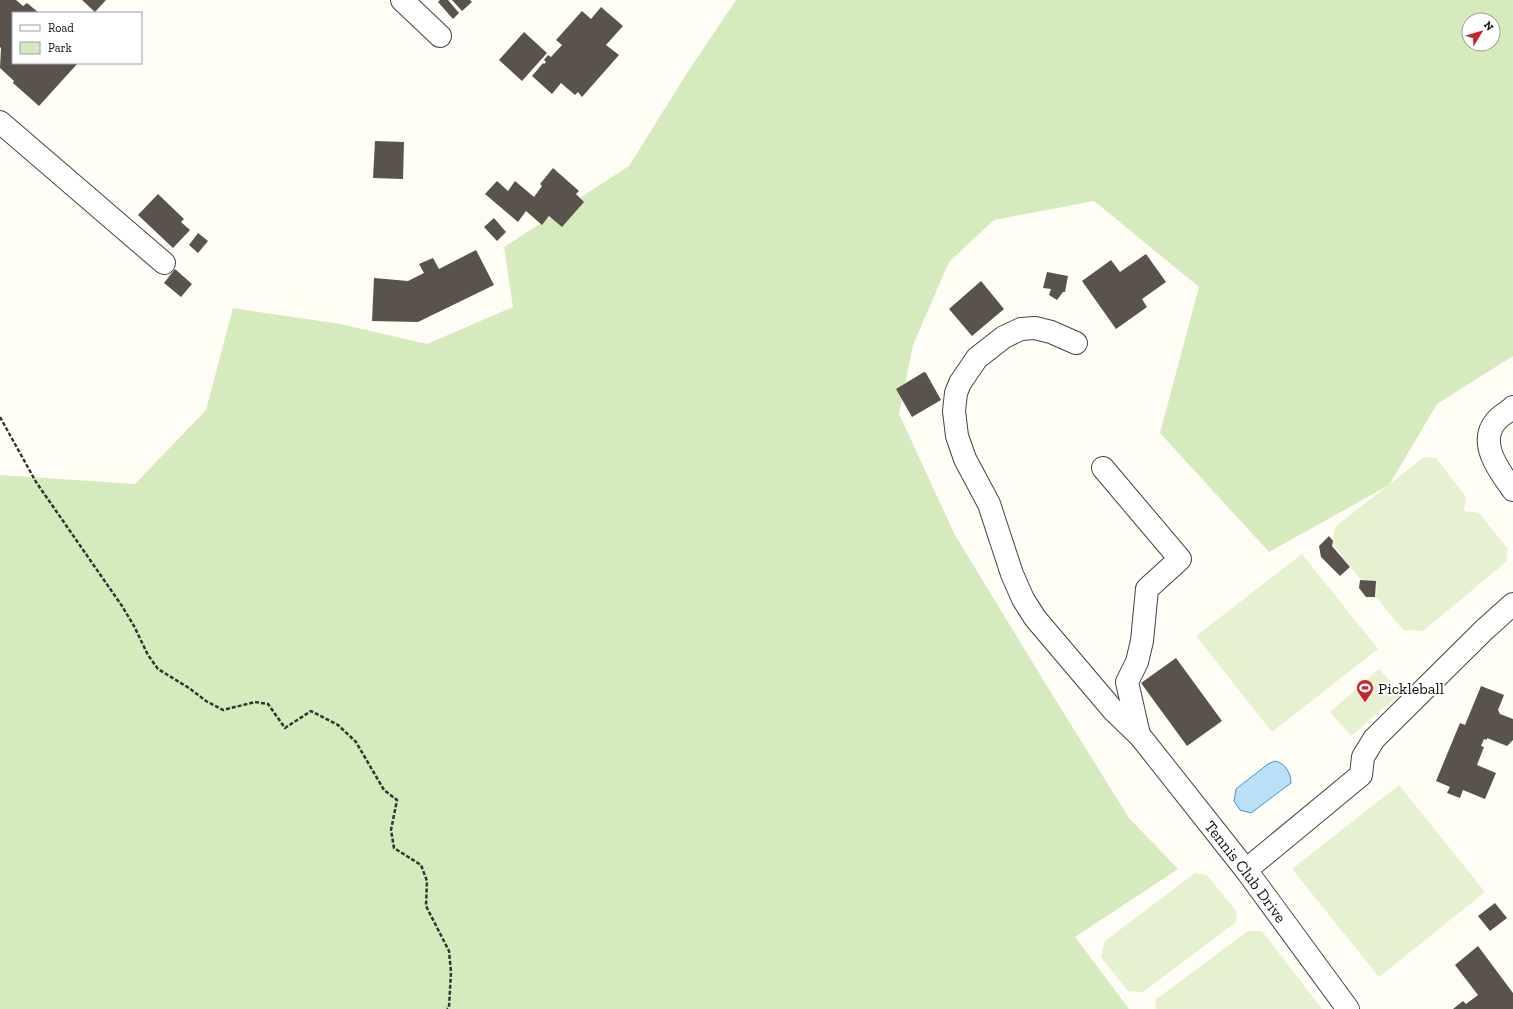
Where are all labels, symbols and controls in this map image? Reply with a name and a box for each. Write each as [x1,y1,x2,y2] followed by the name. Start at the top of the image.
[12,12,142,64] legend
[1461,12,1501,52] north arrow
[1481,19,1497,34] text: N
[48,21,74,35] text: Road
[48,41,73,55] text: Park
[1355,678,1375,703] sports icon: Pickleball
[1378,679,1444,698] place label: Pickleball
[1201,817,1290,927] street label: Tennis Club Drive

